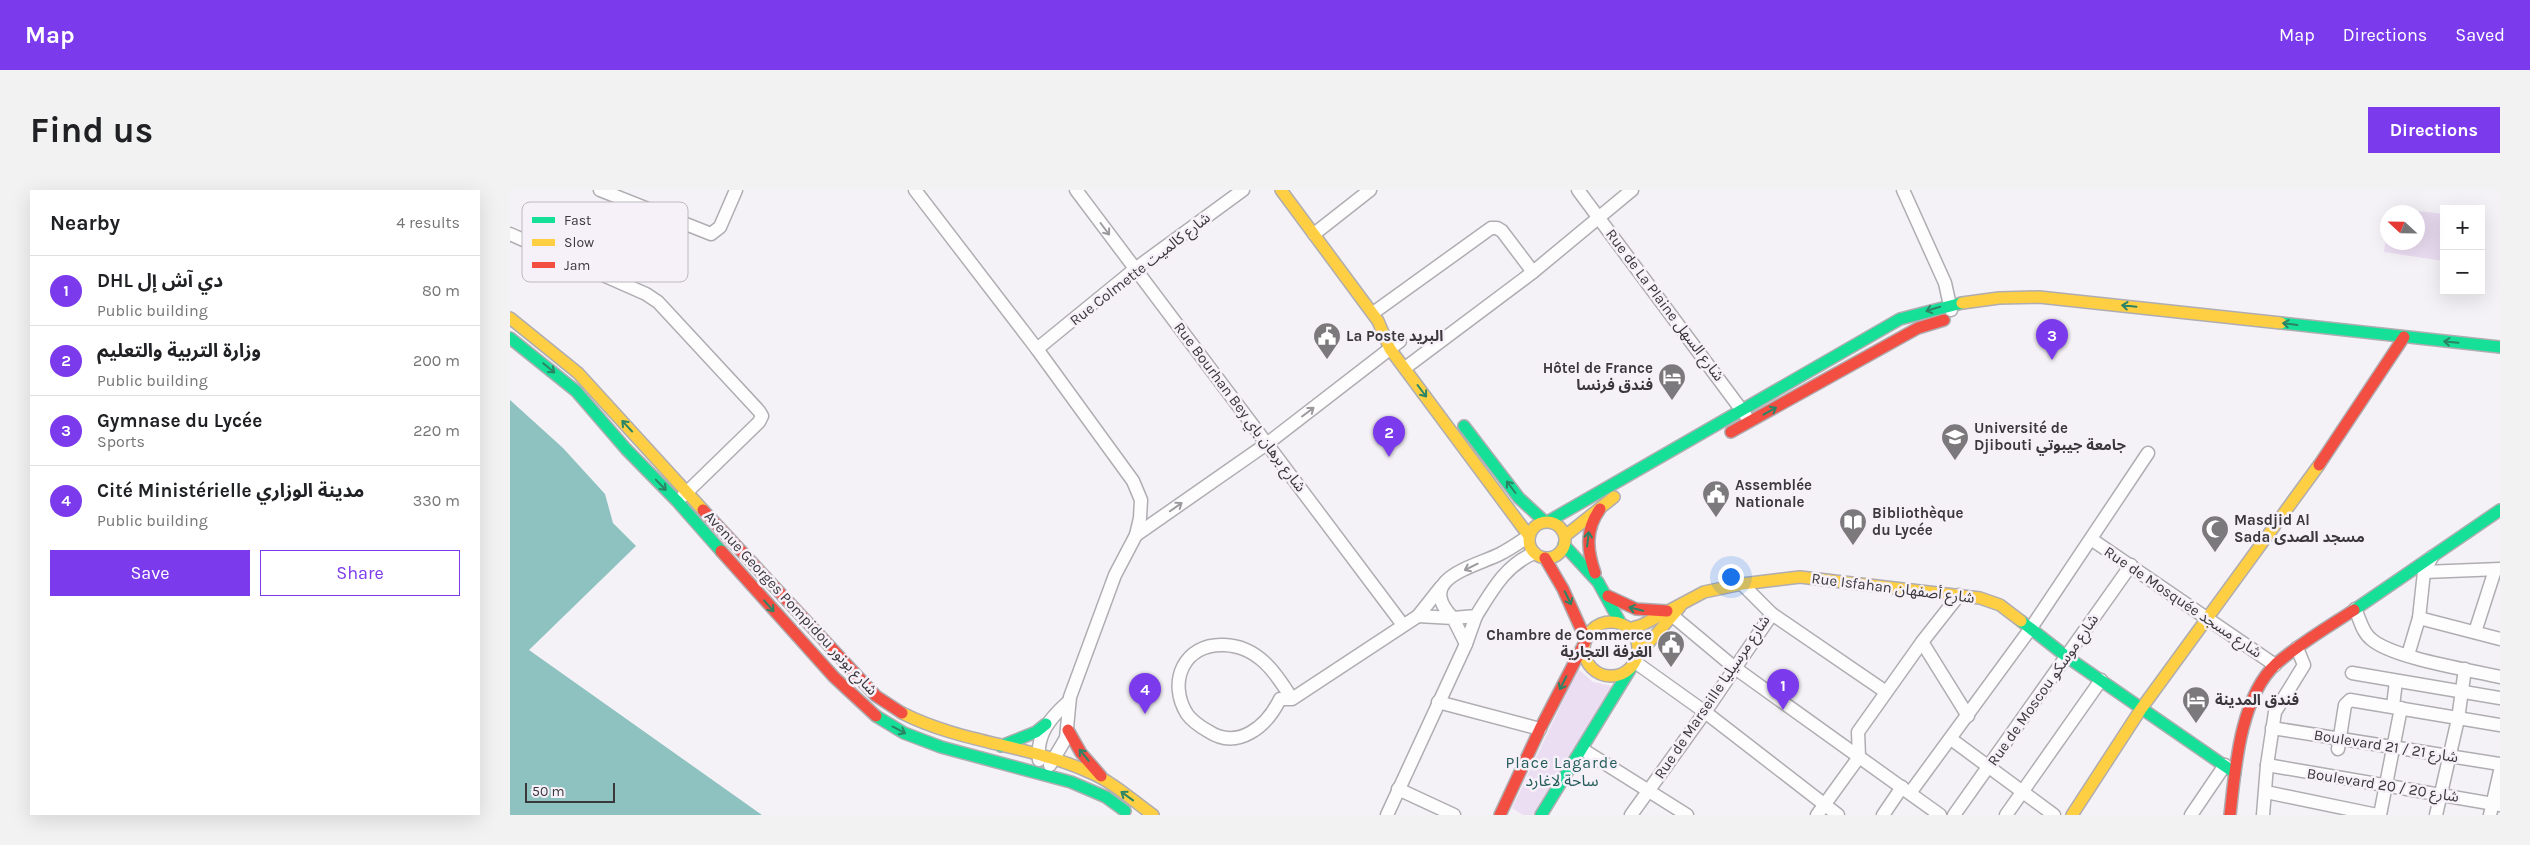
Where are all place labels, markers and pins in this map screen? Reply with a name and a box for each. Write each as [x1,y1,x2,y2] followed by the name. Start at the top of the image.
[2036,319,2068,360] pin: 3
[1312,321,1342,360] public building icon: La Poste البريد
[1346,327,1443,345] place label: La Poste البريد
[1543,359,1653,394] place label: Hôtel de France فندق فرنسا
[1657,362,1687,401] hotel icon: Hôtel de France فندق فرنسا
[1373,416,1405,457] pin: 2
[1974,419,2126,456] place label: Université de Djibouti جامعة جيبوتي
[1940,422,1970,461] school or university icon: Université de Djibouti جامعة جيبوتي
[1735,476,1812,511] place label: Assemblée Nationale
[1701,479,1731,518] public building icon: Assemblée Nationale
[1872,504,1964,539] place label: Bibliothèque du Lycée
[1838,507,1868,546] library icon: Bibliothèque du Lycée
[2234,511,2365,546] place label: Masdjid Al Sada مسجد الصدى
[2200,514,2230,553] mosque icon: Masdjid Al Sada مسجد الصدى
[1486,626,1652,661] place label: Chambre de Commerce الغرفة التجارية
[1656,629,1686,668] public building icon: Chambre de Commerce الغرفة التجارية
[1767,669,1799,710] pin: 1
[1129,673,1161,714] pin: 4
[2181,685,2211,724] hotel icon: فندق المدينة
[2215,691,2299,709] place label: فندق المدينة

